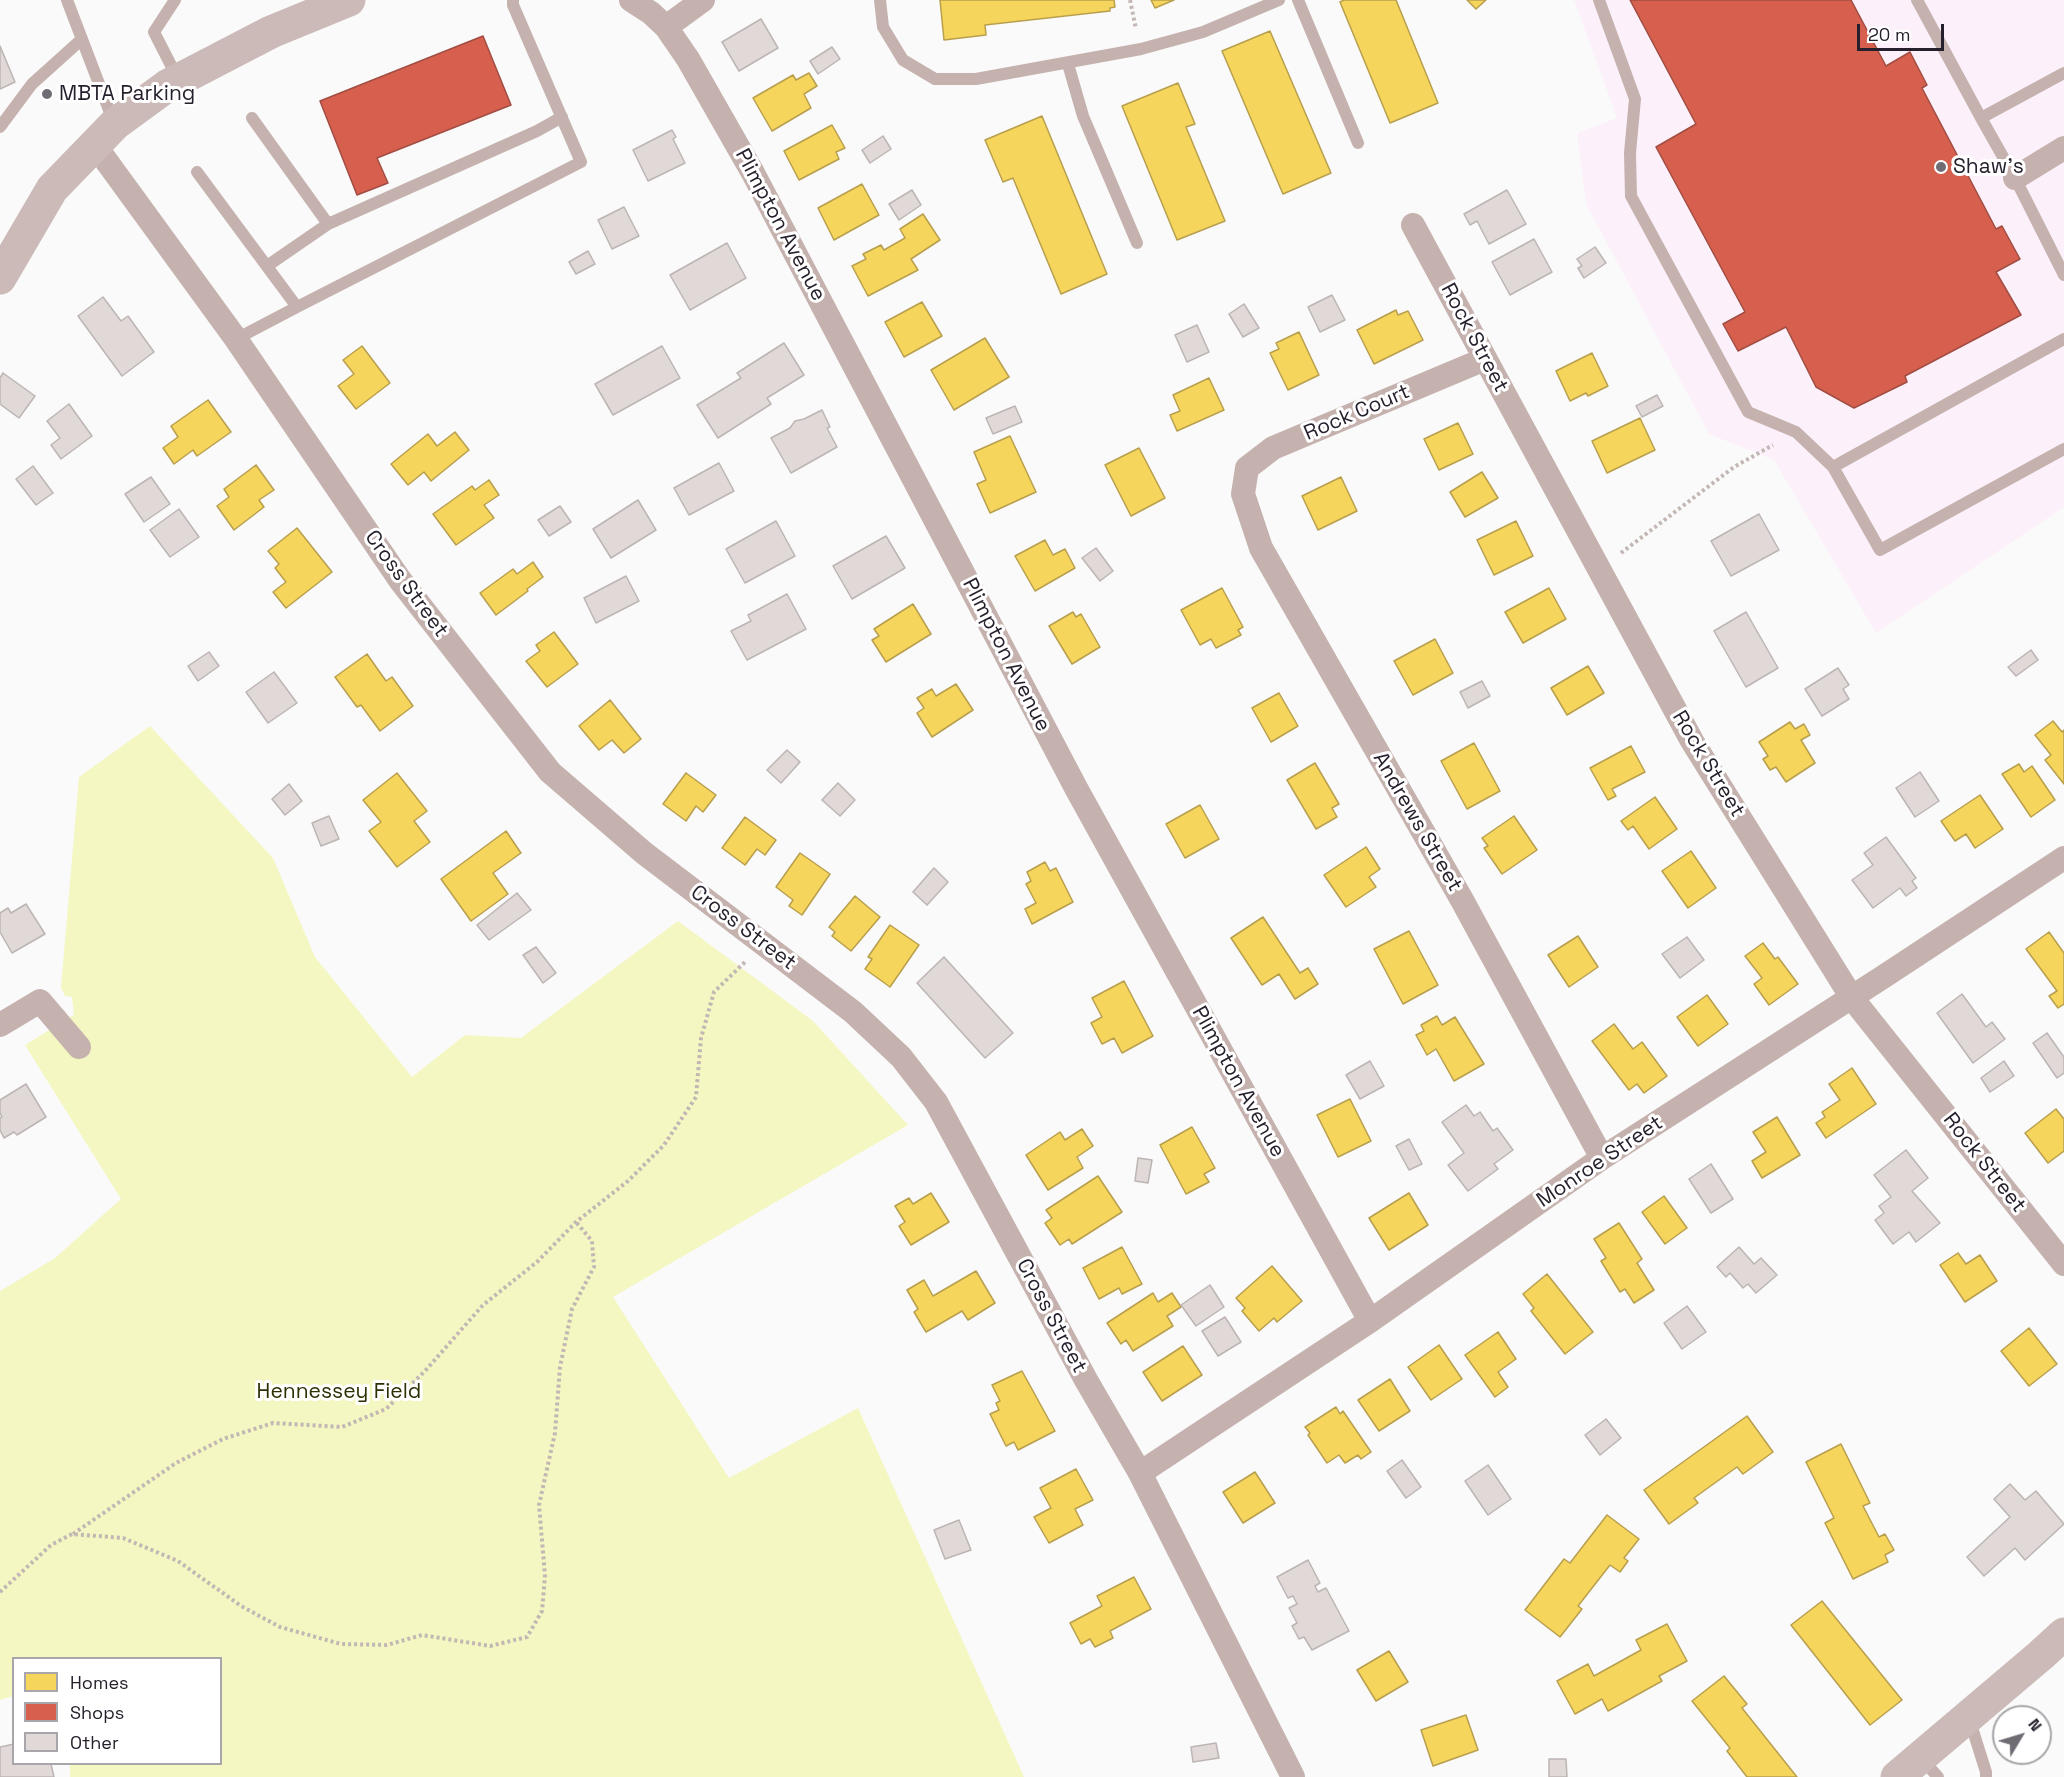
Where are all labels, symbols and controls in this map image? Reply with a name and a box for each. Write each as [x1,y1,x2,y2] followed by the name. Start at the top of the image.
[1860,12,1947,50] scale bar
[1868,23,1911,46] text: 20 m
[59,81,195,107] place label: MBTA Parking
[40,87,54,101] marker: MBTA Parking
[729,145,831,305] street label: Plimpton Avenue
[1953,154,2024,180] place label: Shaw's
[1934,160,1948,174] marker: Shaw's
[1435,279,1513,397] street label: Rock Street
[1300,379,1414,447] street label: Rock Court
[359,526,453,642] street label: Cross Street
[956,574,1056,736] street label: Plimpton Avenue
[1666,706,1750,822] street label: Rock Street
[1367,748,1467,896] street label: Andrews Street
[685,880,801,976] street label: Cross Street
[1186,1002,1290,1162] street label: Plimpton Avenue
[1937,1108,2031,1218] street label: Rock Street
[1532,1111,1668,1213] street label: Monroe Street
[1010,1255,1092,1377] street label: Cross Street
[257,1379,421,1405] park label: Hennessey Field
[12,1657,222,1765] legend
[70,1671,129,1694] text: Homes
[70,1701,124,1724] text: Shops
[1992,1705,2052,1765] north arrow
[2023,1714,2047,1736] text: N
[70,1731,119,1754] text: Other

